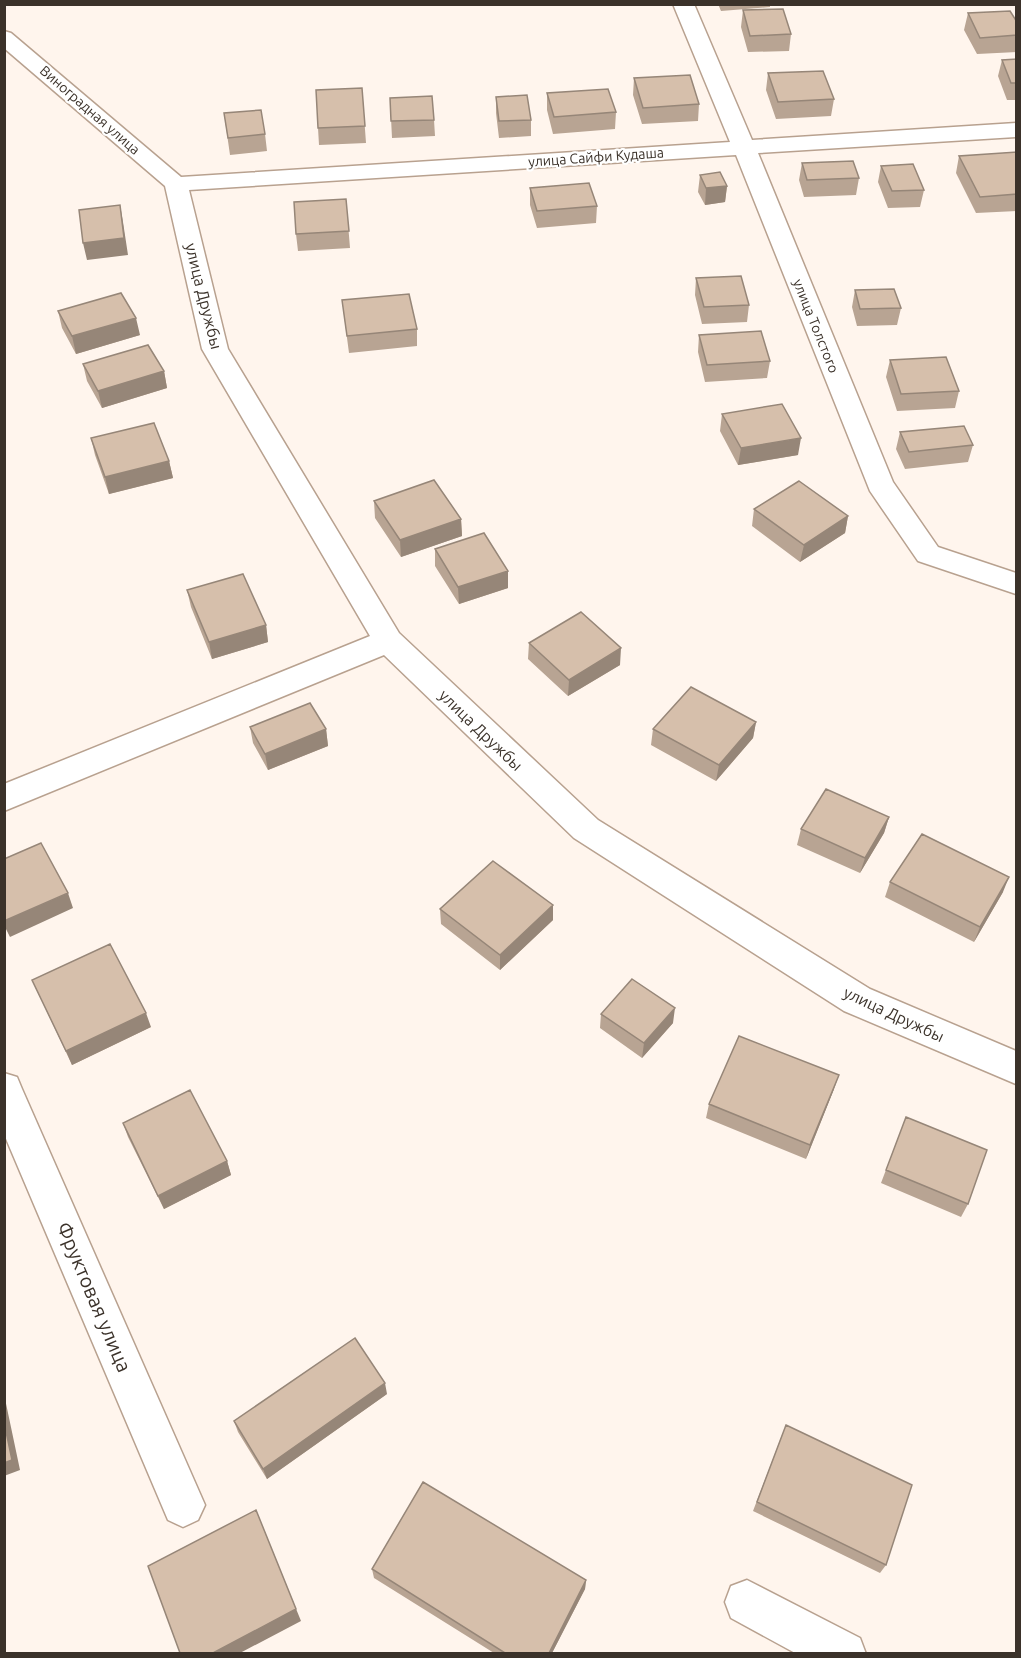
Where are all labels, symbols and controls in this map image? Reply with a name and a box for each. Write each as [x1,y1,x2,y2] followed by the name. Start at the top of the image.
[37,62,143,158] street label: Виноградная улица
[527,144,665,170] street label: улица Сайфи Кудаша
[182,241,226,351] street label: улица Дружбы
[790,277,842,375] street label: улица Толстого
[436,686,526,774] street label: улица Дружбы
[841,983,947,1045] street label: улица Дружбы
[52,1218,136,1375] street label: Фруктовая улица

